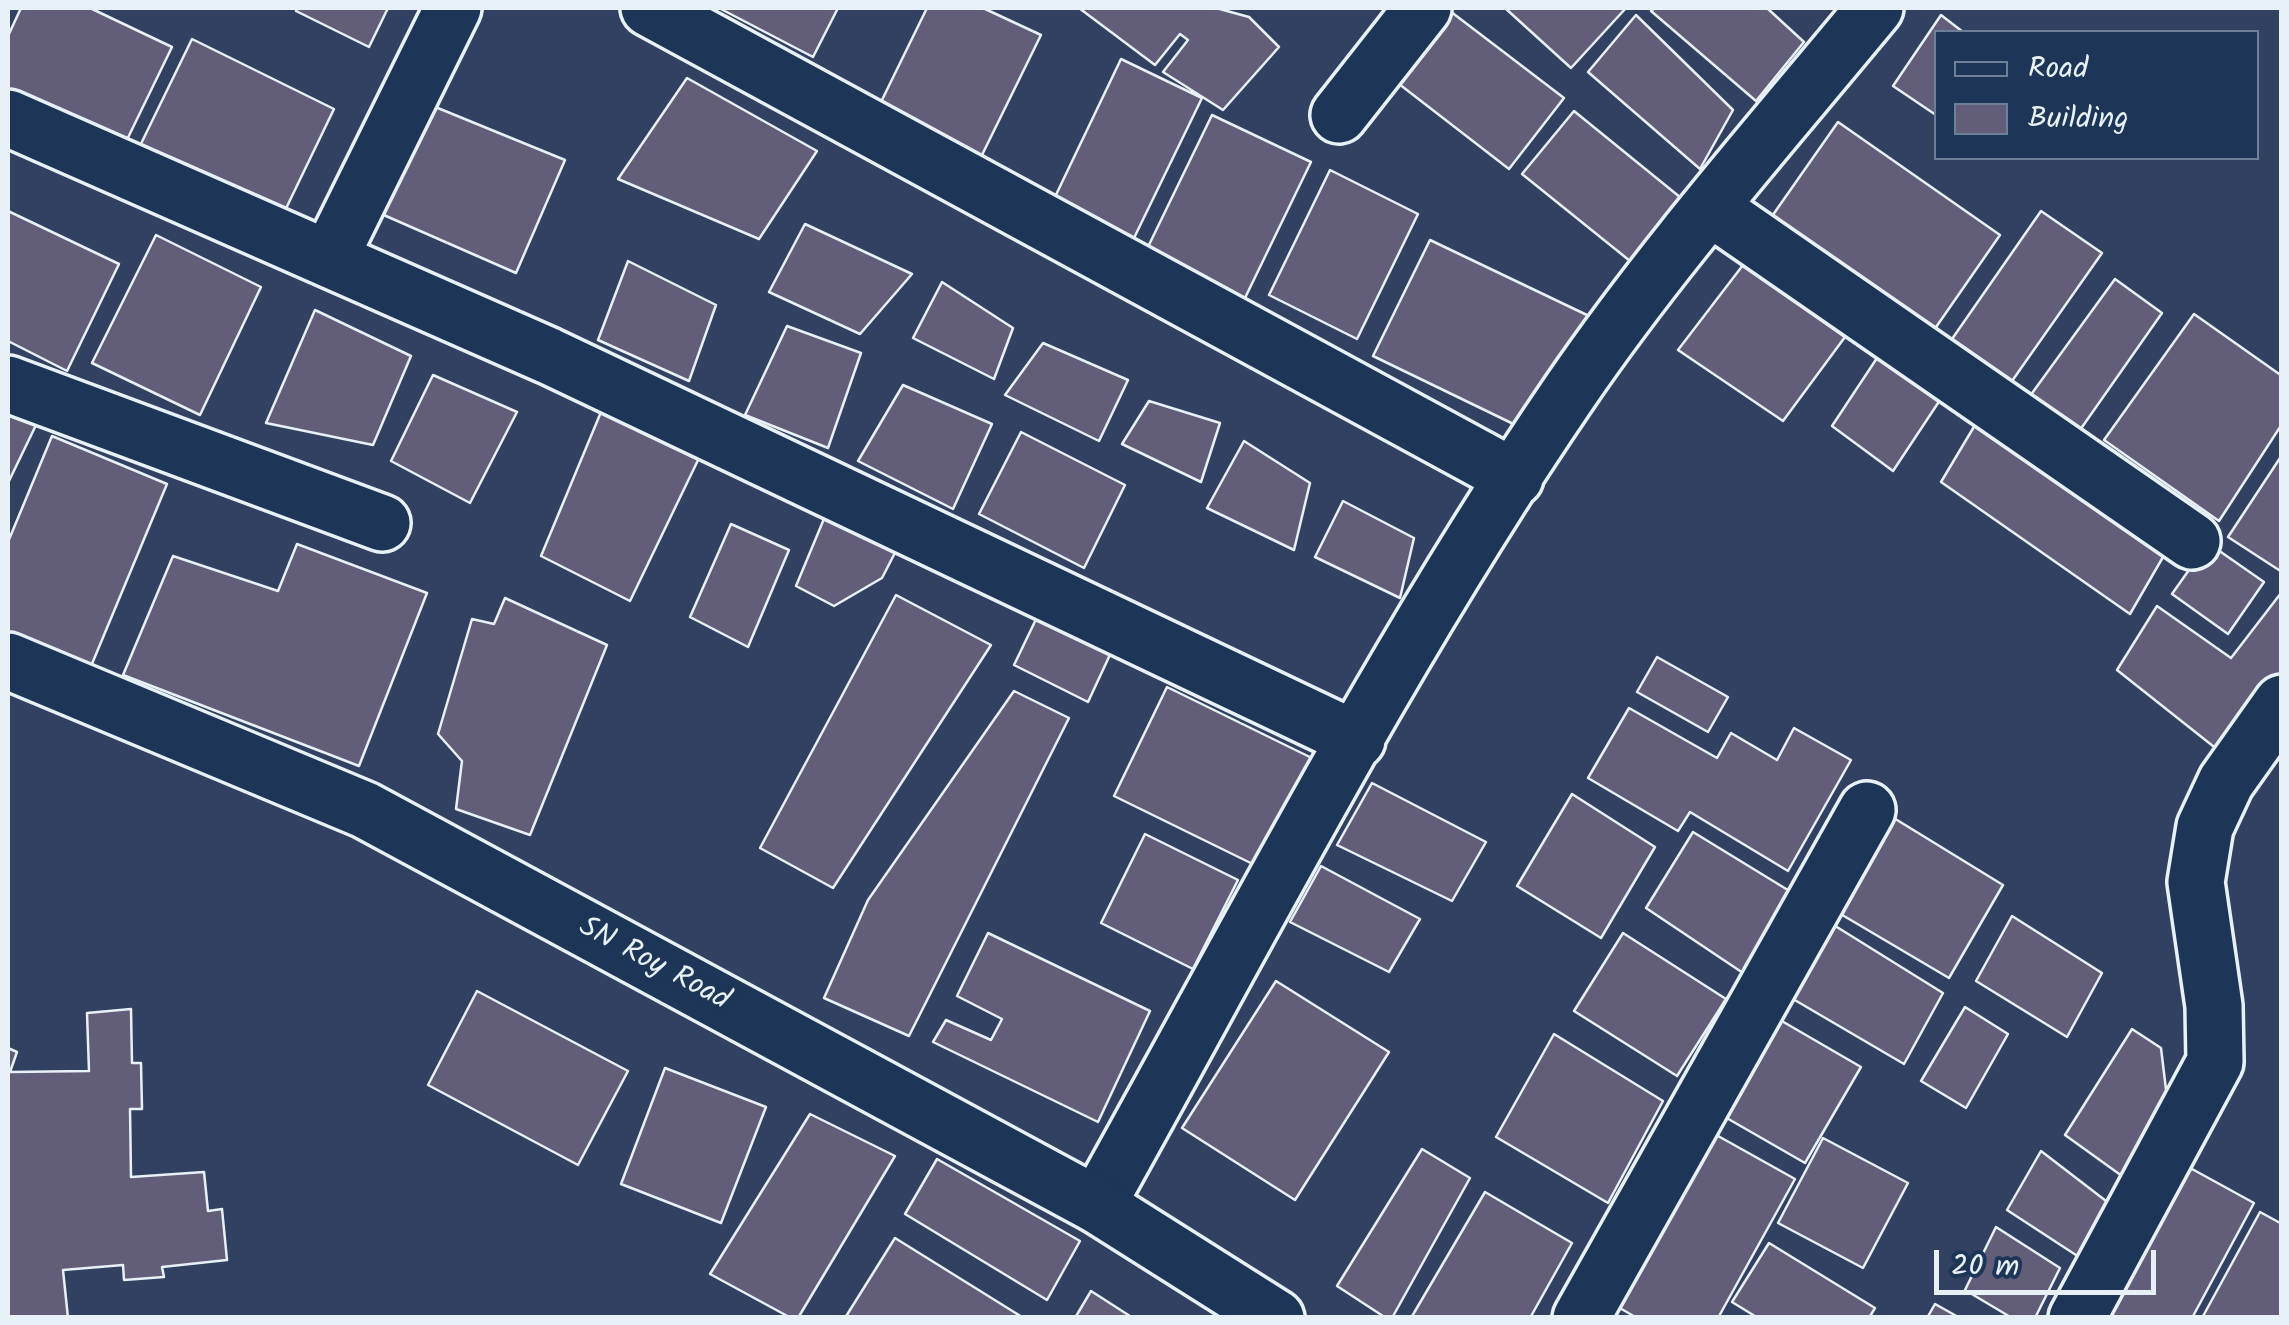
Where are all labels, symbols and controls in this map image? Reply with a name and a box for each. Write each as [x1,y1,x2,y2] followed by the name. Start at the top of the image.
[1934,30,2259,160] legend
[2028,45,2088,93] text: Road
[2028,95,2128,143] text: Building
[571,911,735,1021] street label: SN Roy Road
[1939,1230,2162,1292] scale bar
[1951,1243,2019,1291] text: 20 m

